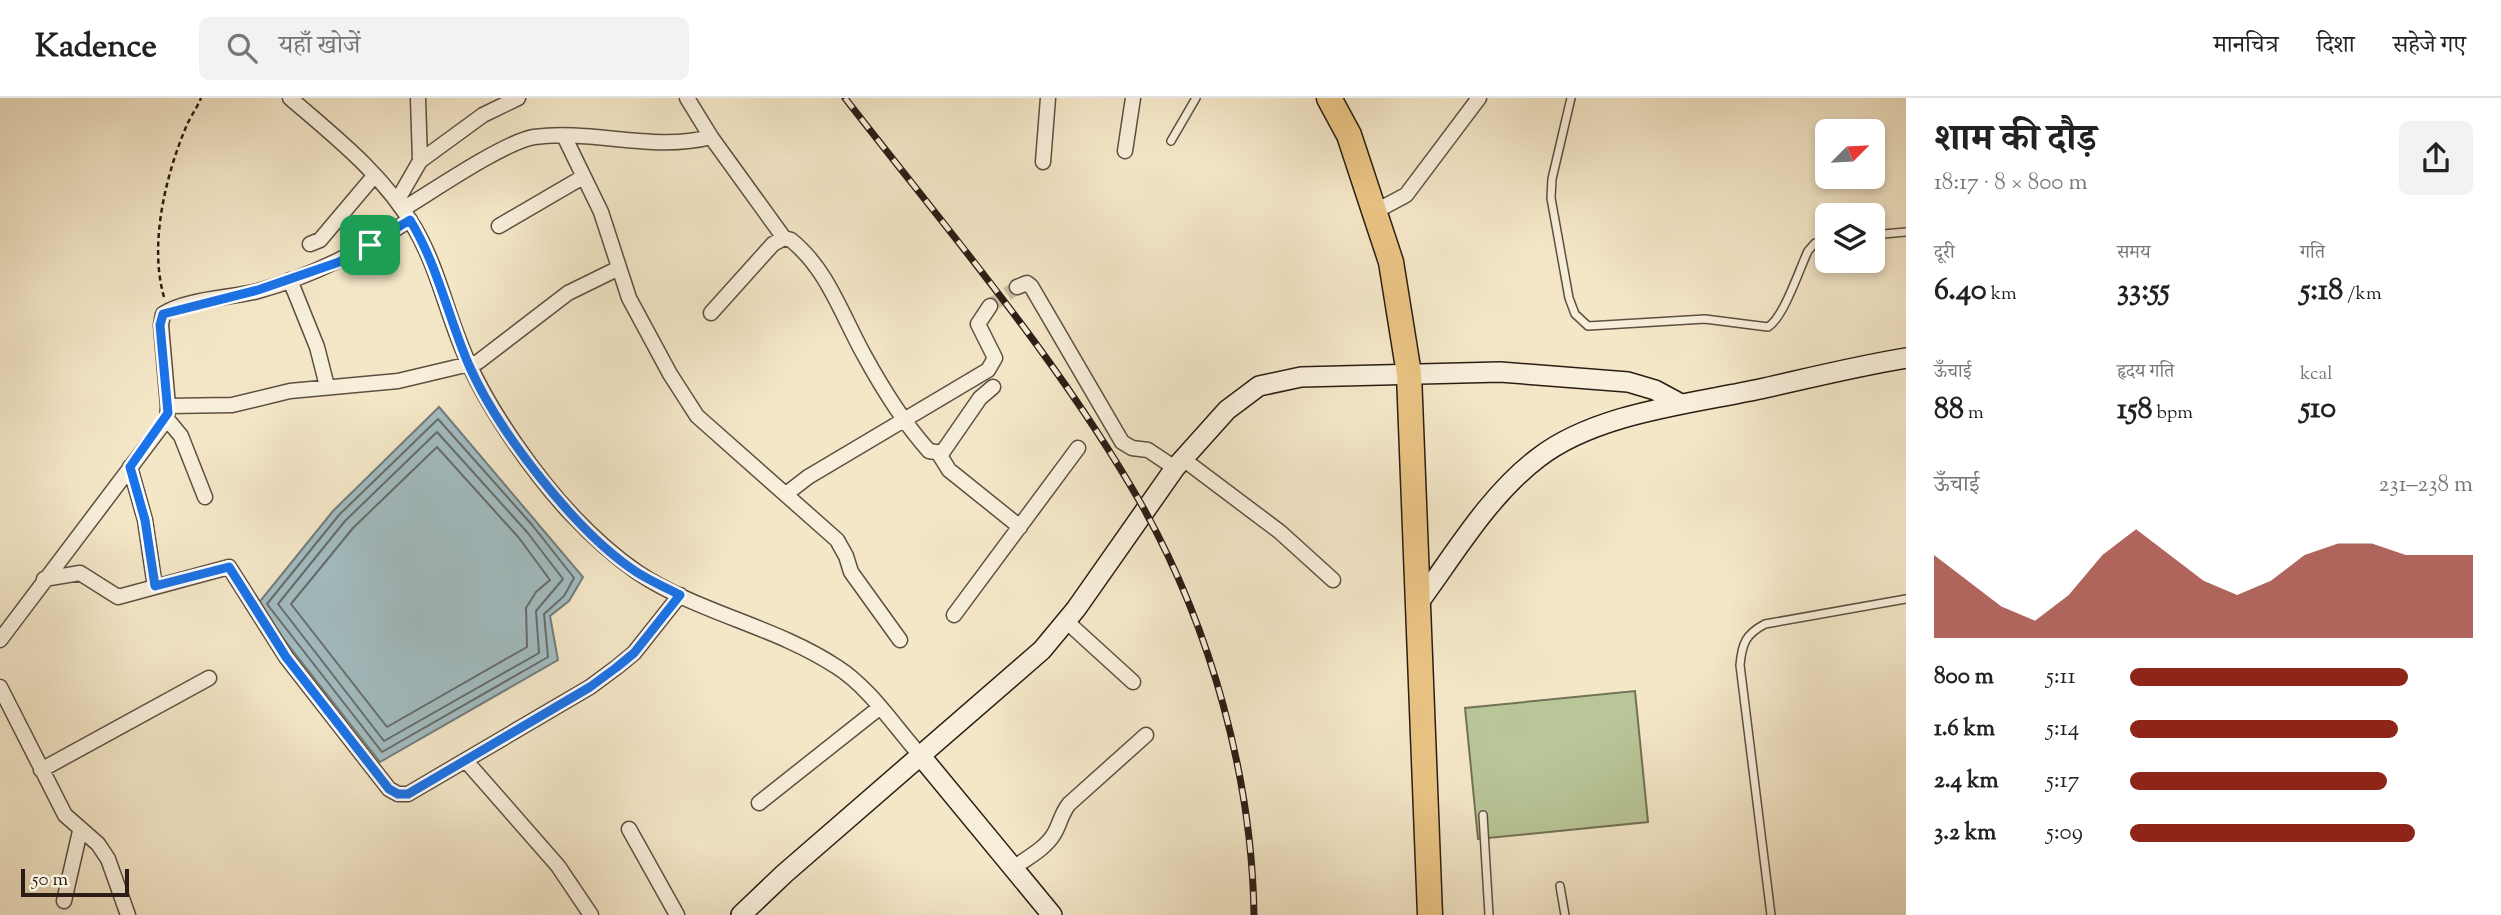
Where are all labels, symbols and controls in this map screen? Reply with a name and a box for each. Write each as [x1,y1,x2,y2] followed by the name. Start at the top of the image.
[199,17,689,80] search box
[35,24,157,72] text: Kadence
[279,28,360,65] text: यहाँ खोजें
[223,29,261,67] icon: search
[2213,29,2278,63] text: मानचित्र
[2316,29,2355,63] text: दिशा
[2393,29,2466,63] text: सहेजे गए
[1934,114,2097,168] text: शाम की दौड़
[1815,119,1885,189] north arrow
[1815,119,1885,273] map controls
[2399,121,2473,195] button: share
[1934,167,2087,200] text: 18:17 · 8 × 800 m
[1815,203,1885,273] button: layers
[340,215,400,275] pin
[351,226,389,264] icon: arrive
[1934,240,1955,267] text: दूरी
[2117,240,2150,267] text: समय
[2300,240,2325,267] text: गति
[1934,270,1987,313] text: 6.40
[2117,270,2170,313] text: 33:55
[2300,270,2343,313] text: 5:18
[1987,281,2017,308] text: km
[2343,281,2382,308] text: /km
[1934,359,1971,386] text: ऊँचाई
[2117,359,2174,386] text: हृदय गति
[2300,361,2333,388] text: kcal
[2300,388,2336,431] text: 510
[1934,389,1964,432] text: 88
[2117,389,2152,432] text: 158
[1964,400,1984,427] text: m
[2152,400,2193,427] text: bpm
[1934,469,1979,502] text: ऊँचाई
[2379,469,2473,502] text: 231–238 m
[1934,661,1994,694] text: 800 m
[2046,661,2076,694] text: 5:11
[1934,713,1995,746] text: 1.6 km
[2046,713,2079,746] text: 5:14
[1934,765,1999,798] text: 2.4 km
[2046,765,2079,798] text: 5:17
[1934,817,1996,850] text: 3.2 km
[2046,817,2083,850] text: 5:09
[21,866,130,898] scale bar
[32,867,68,894] text: 50 m

